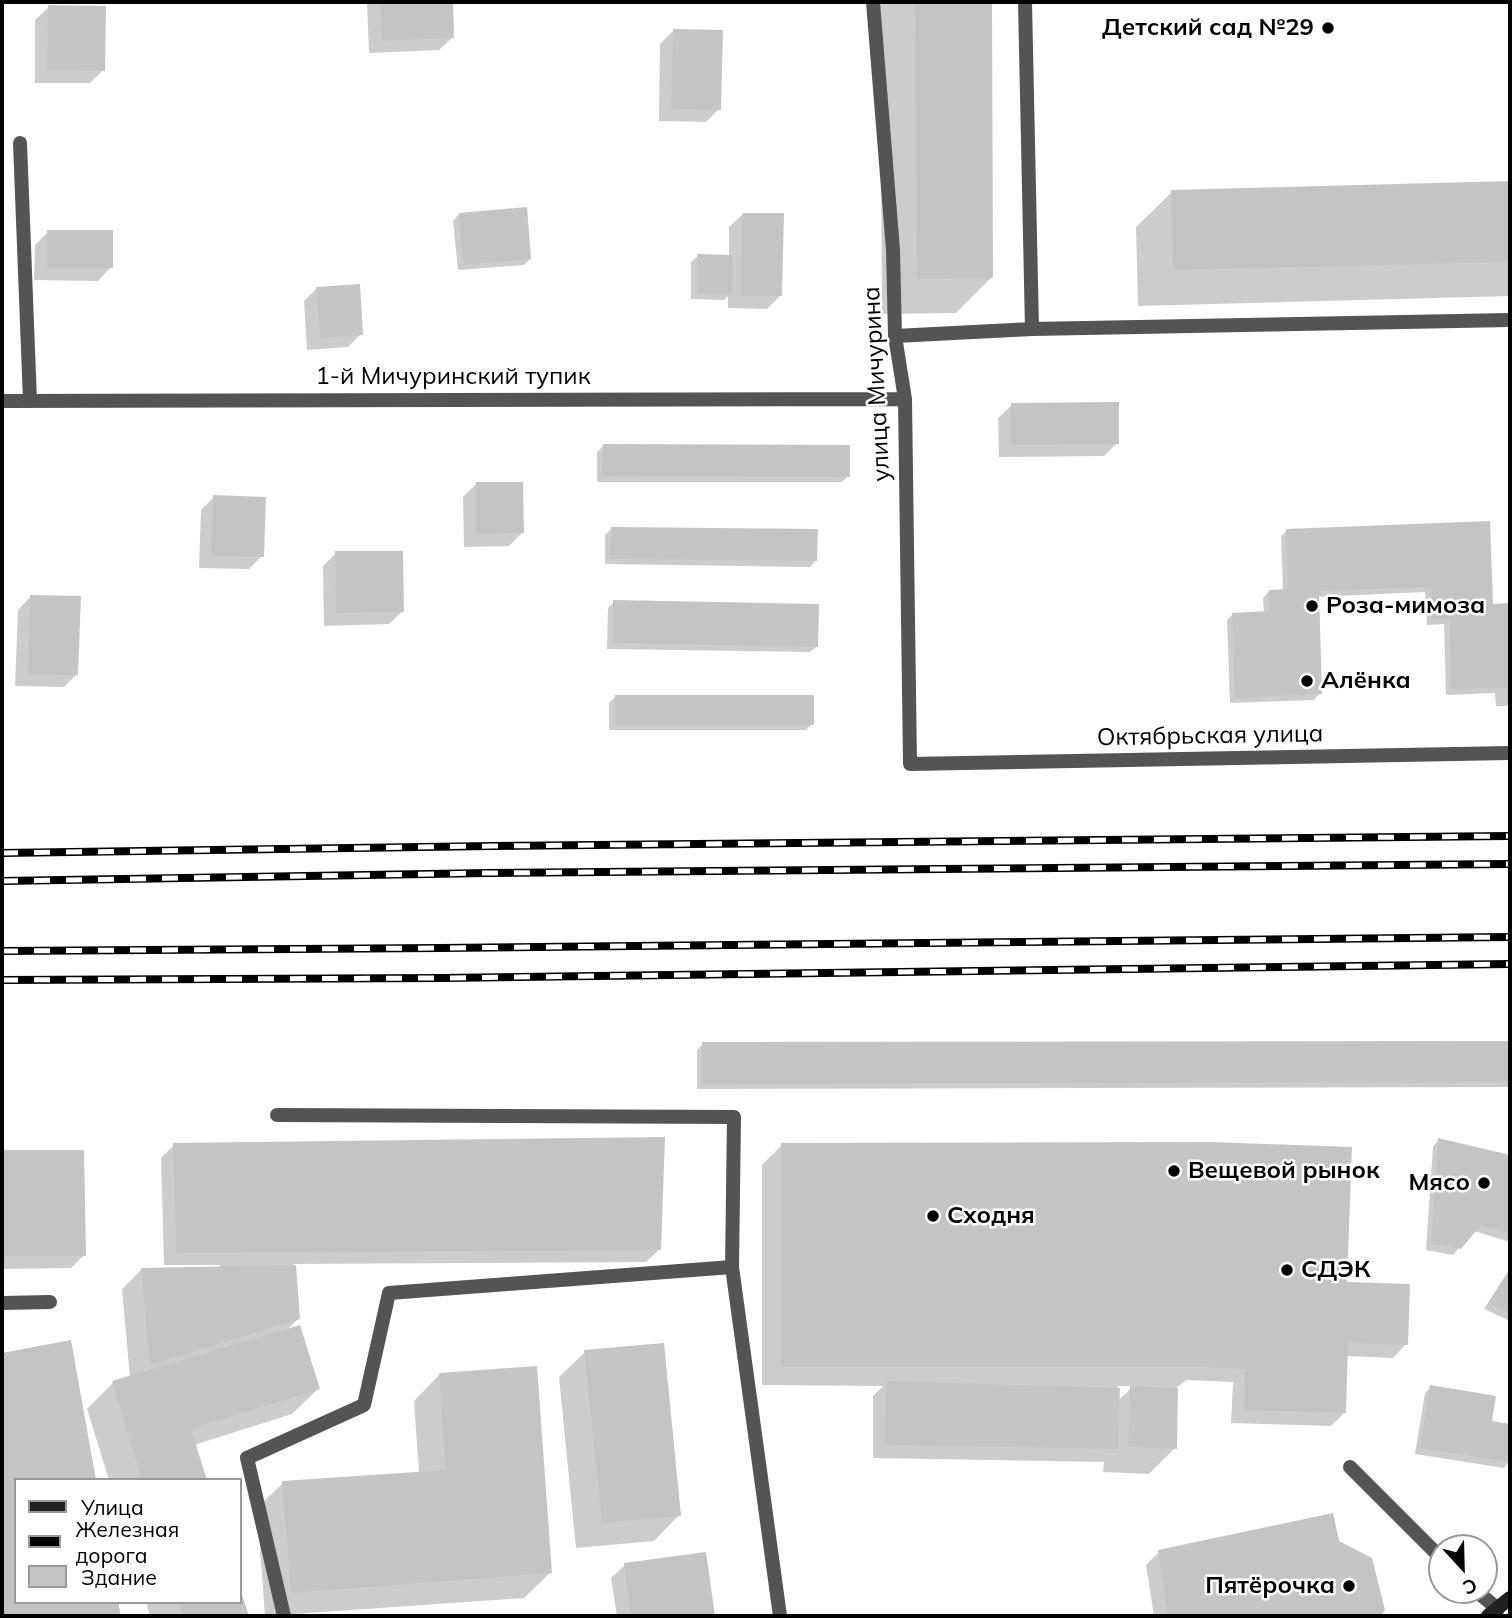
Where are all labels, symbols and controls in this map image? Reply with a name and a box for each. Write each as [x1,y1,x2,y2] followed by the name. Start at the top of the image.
[1102,14,1314,42] place label: Детский сад №29
[1320,20,1336,36] marker: Детский сад №29
[858,286,896,482] street label: улица Мичурина
[315,363,591,391] street label: 1-й Мичуринский тупик
[1326,592,1485,620] place label: Роза-мимоза
[1304,598,1320,614] marker: Роза-мимоза
[1321,667,1411,695] place label: Алёнка
[1299,673,1315,689] marker: Алёнка
[1097,720,1323,752] street label: Октябрьская улица
[1188,1157,1380,1185] place label: Вещевой рынок
[1166,1163,1182,1179] marker: Вещевой рынок
[1408,1169,1470,1197] place label: Мясо
[1476,1175,1492,1191] marker: Мясо
[947,1202,1035,1230] place label: Сходня
[925,1208,941,1224] marker: Сходня
[1301,1256,1370,1284] place label: СДЭК
[1279,1262,1295,1278] marker: СДЭК
[14,1478,242,1604] legend
[81,1494,144,1520] text: Улица
[75,1516,179,1568] text: Железная дорога
[1428,1534,1498,1604] north arrow
[81,1564,157,1590] text: Здание
[1205,1572,1335,1600] place label: Пятёрочка
[1460,1573,1481,1600] text: С
[1341,1578,1357,1594] marker: Пятёрочка

